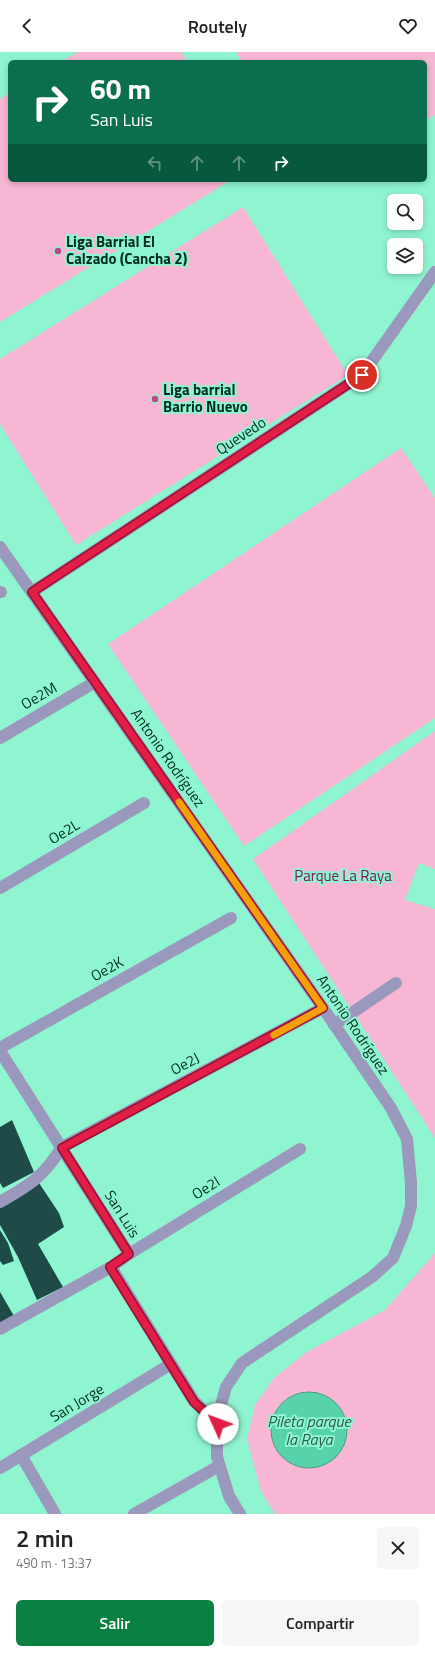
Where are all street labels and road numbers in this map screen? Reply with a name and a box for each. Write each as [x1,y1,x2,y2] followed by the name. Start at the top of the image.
[211,411,270,460] street label: Quevedo
[16,676,61,715] street label: Oe2M
[126,704,211,812] street label: Antonio Rodríguez
[44,813,84,850] street label: Oe2L
[86,950,128,987] street label: Oe2K
[311,970,396,1079] street label: Antonio Rodríguez
[166,1046,204,1081] street label: Oe2J
[187,1170,224,1205] street label: Oe2I
[99,1185,146,1242] street label: San Luis
[45,1377,108,1428] street label: San Jorge

